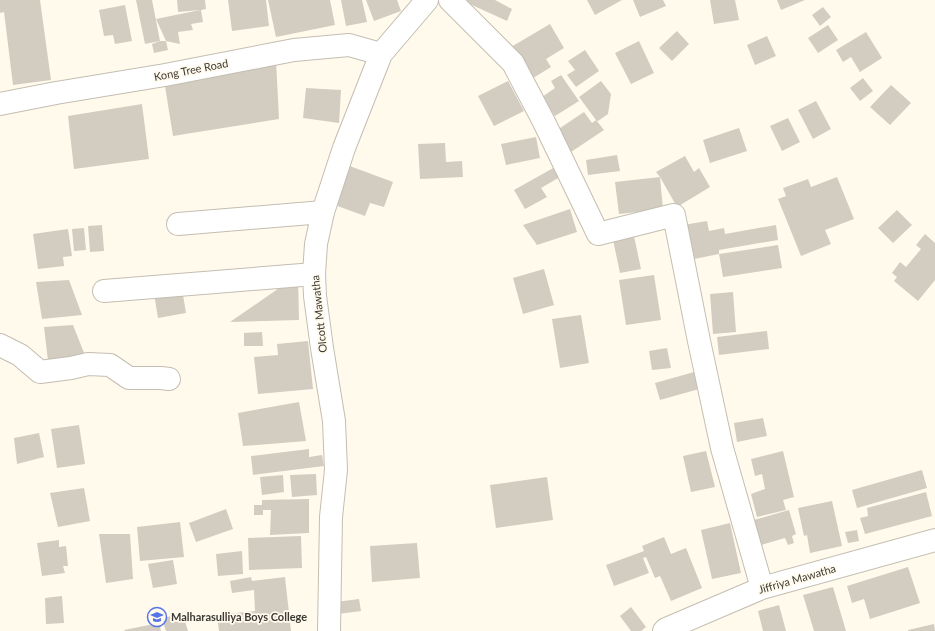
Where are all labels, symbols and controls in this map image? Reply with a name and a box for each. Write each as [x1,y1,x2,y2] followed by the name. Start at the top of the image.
[153,56,229,83] street label: Kong Tree Road
[308,275,329,353] street label: Olcott Mawatha
[757,561,837,596] street label: Jiffriya Mawatha
[146,606,168,628] school or university icon: Malharasulliya Boys College
[171,610,307,623] place label: Malharasulliya Boys College

